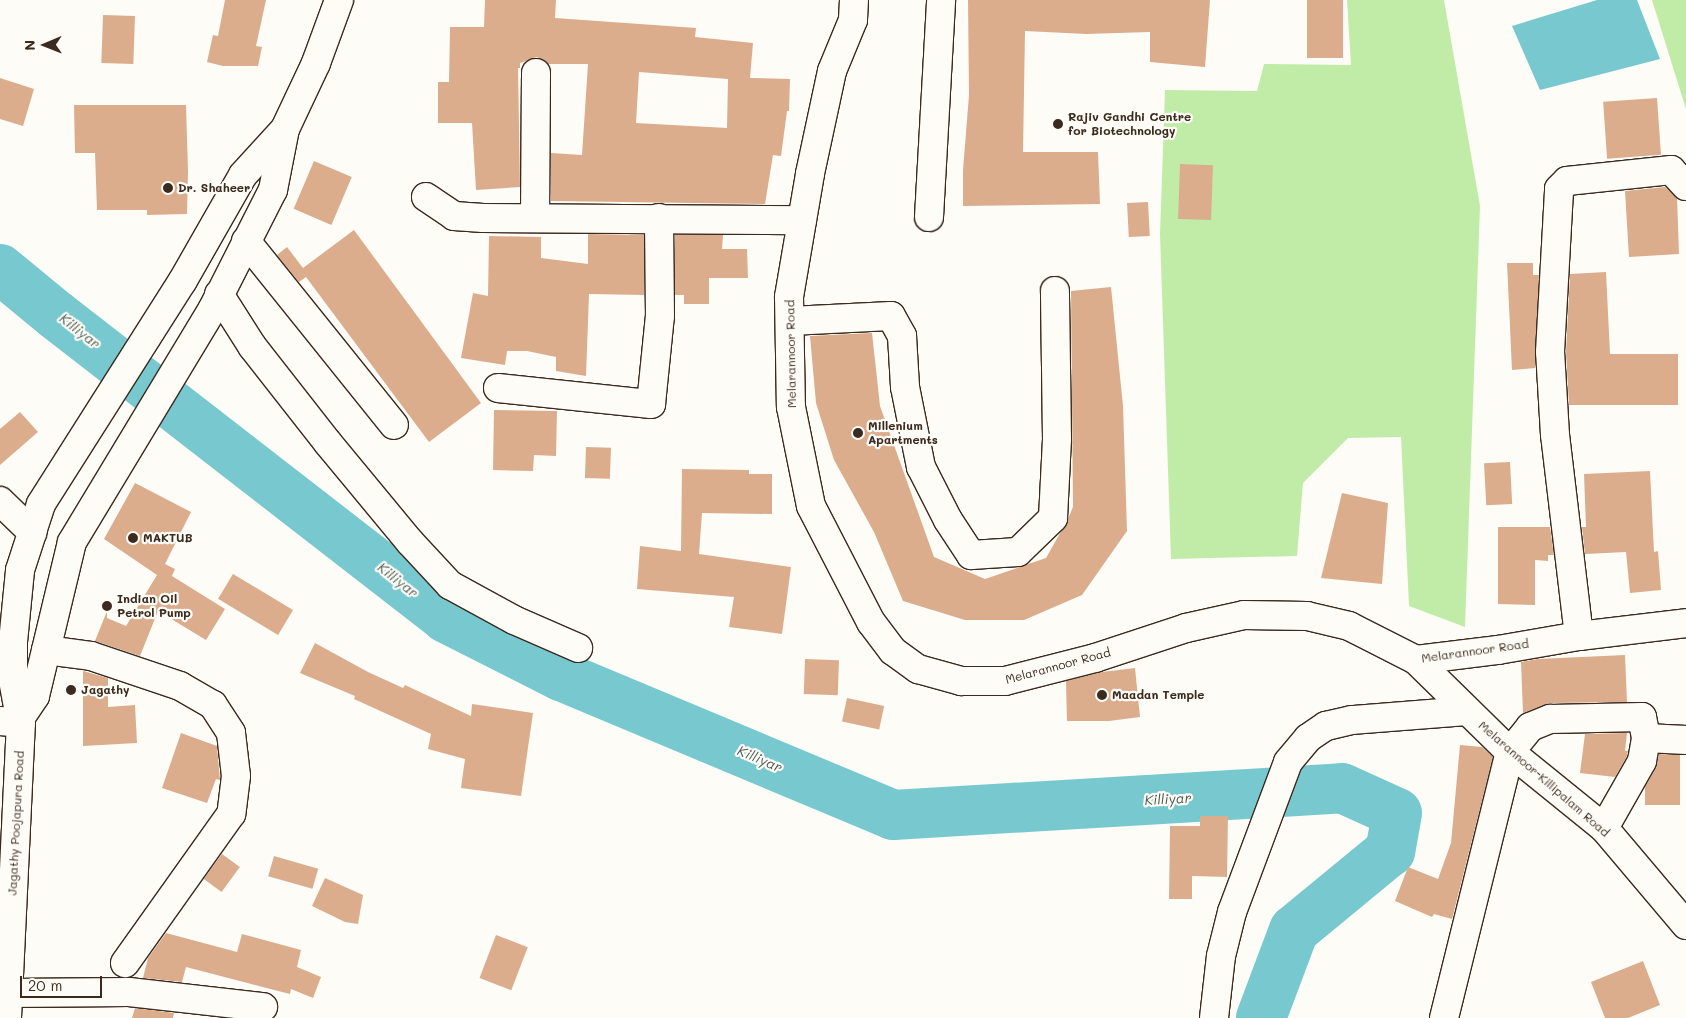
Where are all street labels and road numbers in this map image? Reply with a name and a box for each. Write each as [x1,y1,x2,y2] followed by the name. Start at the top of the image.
[783,300,799,408] street label: Melarannoor Road
[1420,636,1530,666] street label: Melarannoor Road
[1004,645,1112,687] street label: Melarannoor Road
[1476,718,1612,840] street label: Melarannoor-Killipalam Road
[5,750,27,896] street label: Jagathy Poojapura Road

